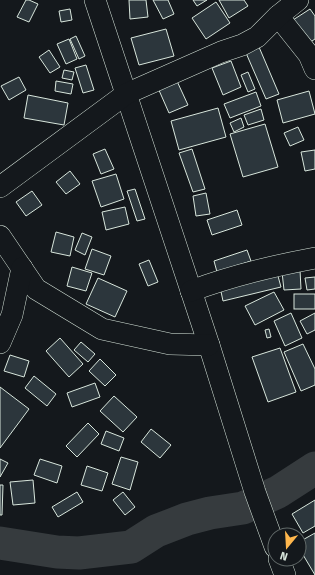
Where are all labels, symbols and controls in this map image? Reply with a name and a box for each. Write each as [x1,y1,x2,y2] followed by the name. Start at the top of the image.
[267,527,307,567] north arrow
[279,549,290,563] text: N

